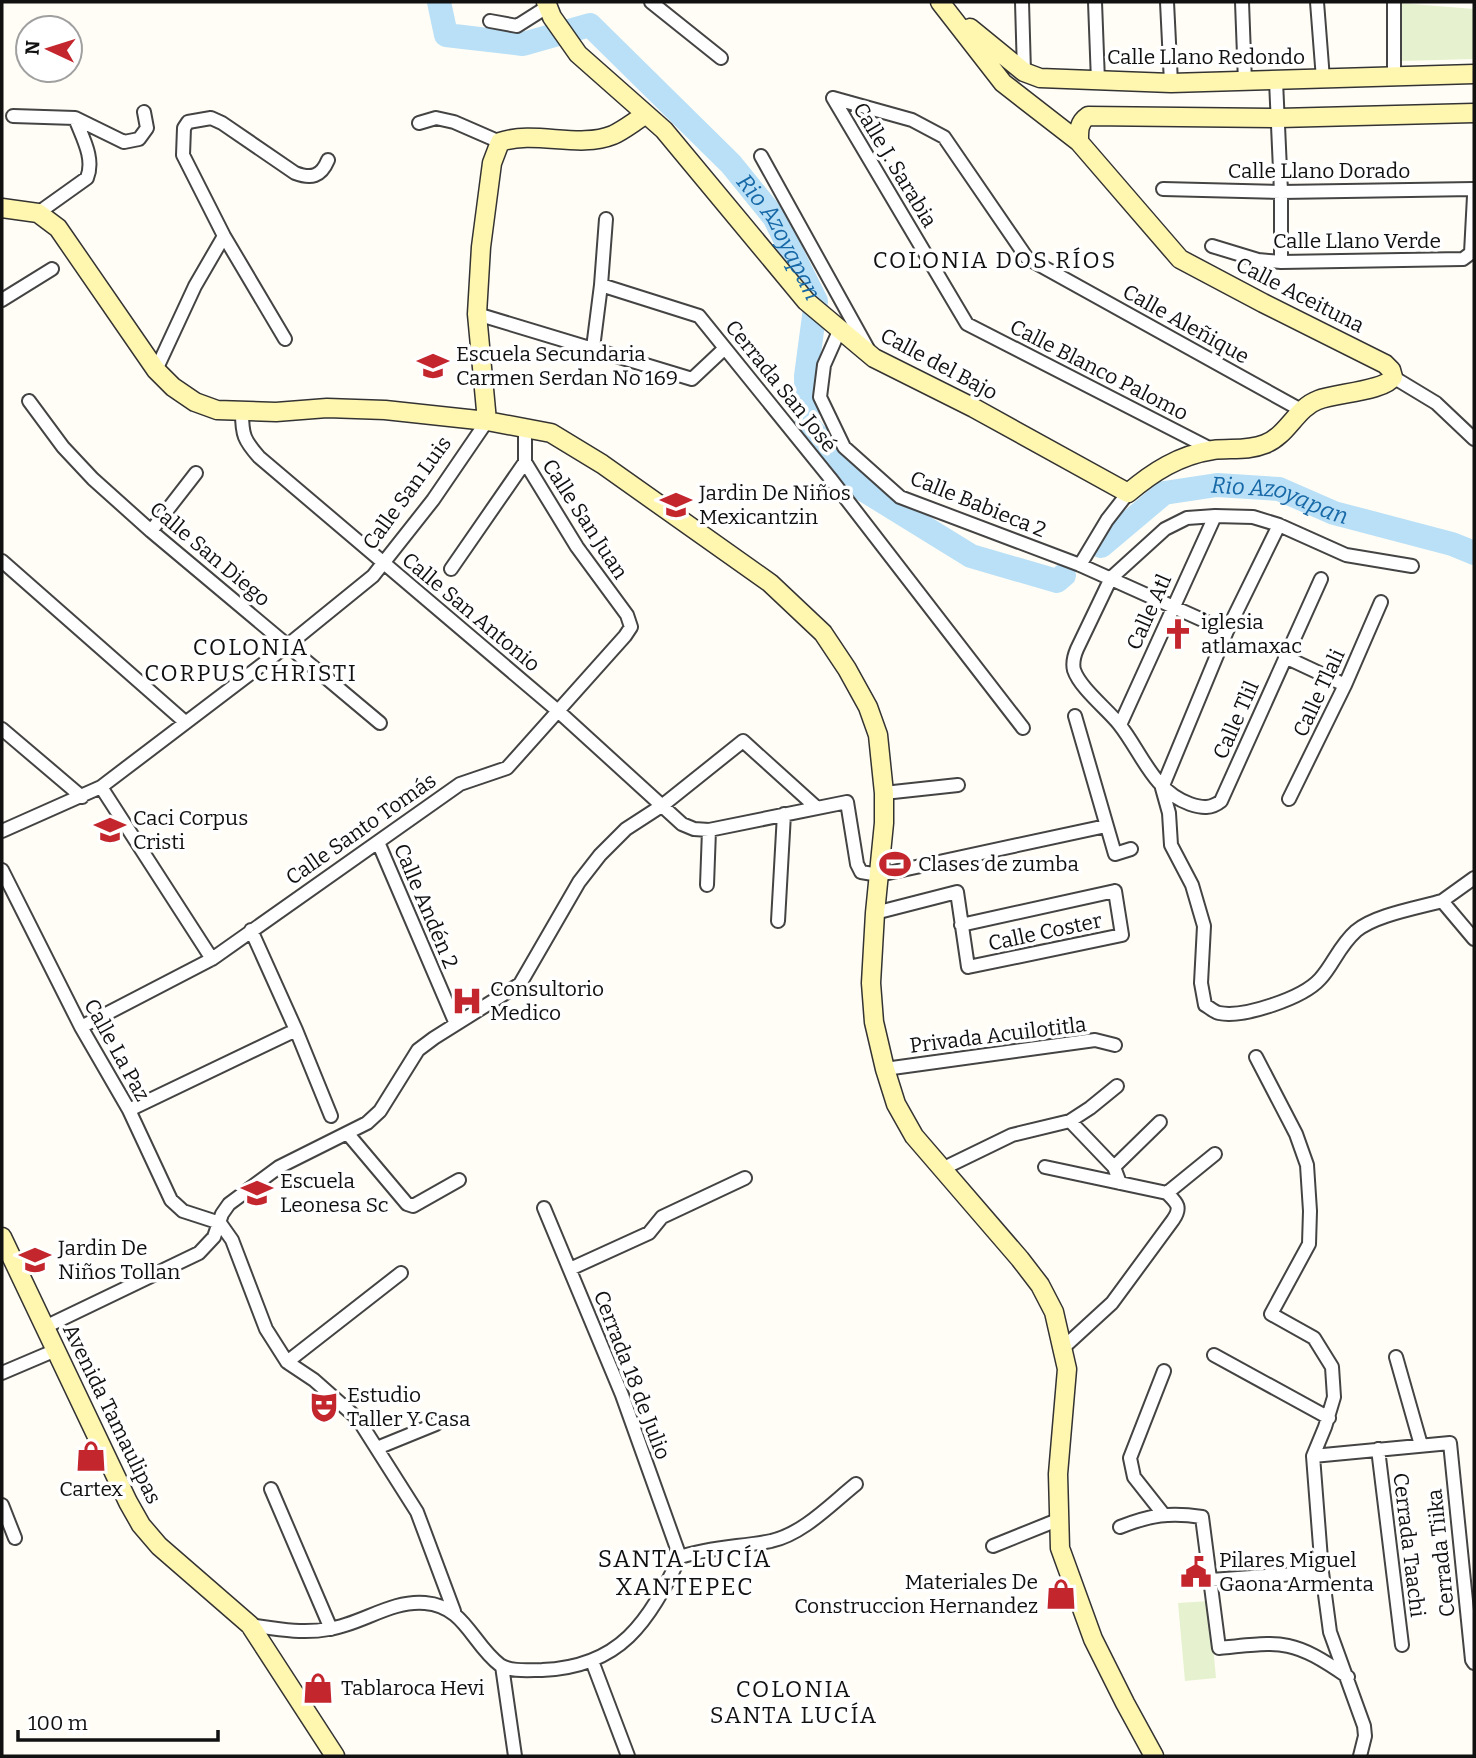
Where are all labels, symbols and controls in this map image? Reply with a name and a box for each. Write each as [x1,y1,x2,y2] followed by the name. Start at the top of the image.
[14,14,84,84] north arrow
[21,39,45,56] text: N
[1107,44,1305,70] street label: Calle Llano Redondo
[847,98,943,233] street label: Calle J. Sarabia
[1228,158,1410,184] street label: Calle Llano Dorado
[731,168,827,305] water label: Rio Azoyapan
[1273,228,1441,254] street label: Calle Llano Verde
[873,246,1117,274] district label: COLONIA DOS RÍOS
[1232,252,1369,339] street label: Calle Aceituna
[1118,279,1254,369] street label: Calle Aleñique
[1006,314,1192,426] street label: Calle Blanco Palomo
[720,315,842,457] street label: Cerrada San José
[876,322,1002,406] street label: Calle del Bajo
[456,341,678,391] place label: Escuela Secundaria Carmen Serdan No 169
[416,349,450,383] school or university icon: Escuela Secundaria Carmen Serdan No 169
[357,431,457,555] street label: Calle San Luis
[537,454,633,584] street label: Calle San Juan
[906,465,1050,543] street label: Calle Babieca 2
[1210,471,1351,530] water label: Rio Azoyapan
[698,480,851,530] place label: Jardin De Niños Mexicantzin
[659,488,693,522] school or university icon: Jardin De Niños Mexicantzin
[144,496,276,612] street label: Calle San Diego
[397,547,545,677] street label: Calle San Antonio
[1121,570,1177,654] street label: Calle Atl
[1201,609,1302,659] place label: iglesia atlamaxac
[1161,617,1195,651] church icon: iglesia atlamaxac
[144,633,358,687] district label: COLONIA CORPUS CHRISTI
[1287,645,1351,741] street label: Calle Tlali
[1207,677,1265,763] street label: Calle Tlil
[281,767,441,891] street label: Calle Santo Tomás
[133,805,248,855] place label: Caci Corpus Cristi
[93,813,127,847] school or university icon: Caci Corpus Cristi
[388,840,464,972] street label: Calle Andén 2
[878,847,912,881] sports icon: Clases de zumba
[918,851,1079,877] place label: Clases de zumba
[986,907,1104,957] street label: Calle Coster
[490,976,604,1026] place label: Consultorio Medico
[450,984,484,1018] hospital icon: Consultorio Medico
[78,994,156,1106] street label: Calle La Paz
[908,1011,1088,1059] street label: Privada Acuilotitla
[280,1168,389,1218] place label: Escuela Leonesa Sc
[240,1176,274,1210] school or university icon: Escuela Leonesa Sc
[57,1235,180,1285] place label: Jardin De Niños Tollan
[18,1243,52,1277] school or university icon: Jardin De Niños Tollan
[588,1287,676,1463] street label: Cerrada 18 de Julio
[57,1320,167,1508] street label: Avenida Tamaulipas
[347,1382,471,1432] place label: Estudio Taller Y Casa
[307,1390,341,1424] theatre icon: Estudio Taller Y Casa
[74,1439,108,1473] shop icon: Cartex
[1387,1471,1431,1619] street label: Cerrada Taachi
[59,1476,123,1502] place label: Cartex
[1421,1487,1461,1618] street label: Cerrada Tiika
[598,1544,772,1601] district label: SANTA LUCÍA XANTEPEC
[1219,1547,1374,1597] place label: Pilares Miguel Gaona Armenta
[1179,1555,1213,1589] public building icon: Pilares Miguel Gaona Armenta
[794,1569,1038,1619] place label: Materiales De Construccion Hernandez
[1044,1577,1078,1611] shop icon: Materiales De Construccion Hernandez
[301,1671,335,1705] shop icon: Tablaroca Hevi
[341,1675,485,1701] place label: Tablaroca Hevi
[710,1675,878,1729] district label: COLONIA SANTA LUCÍA
[18,1698,217,1742] scale bar
[28,1710,88,1736] text: 100 m

